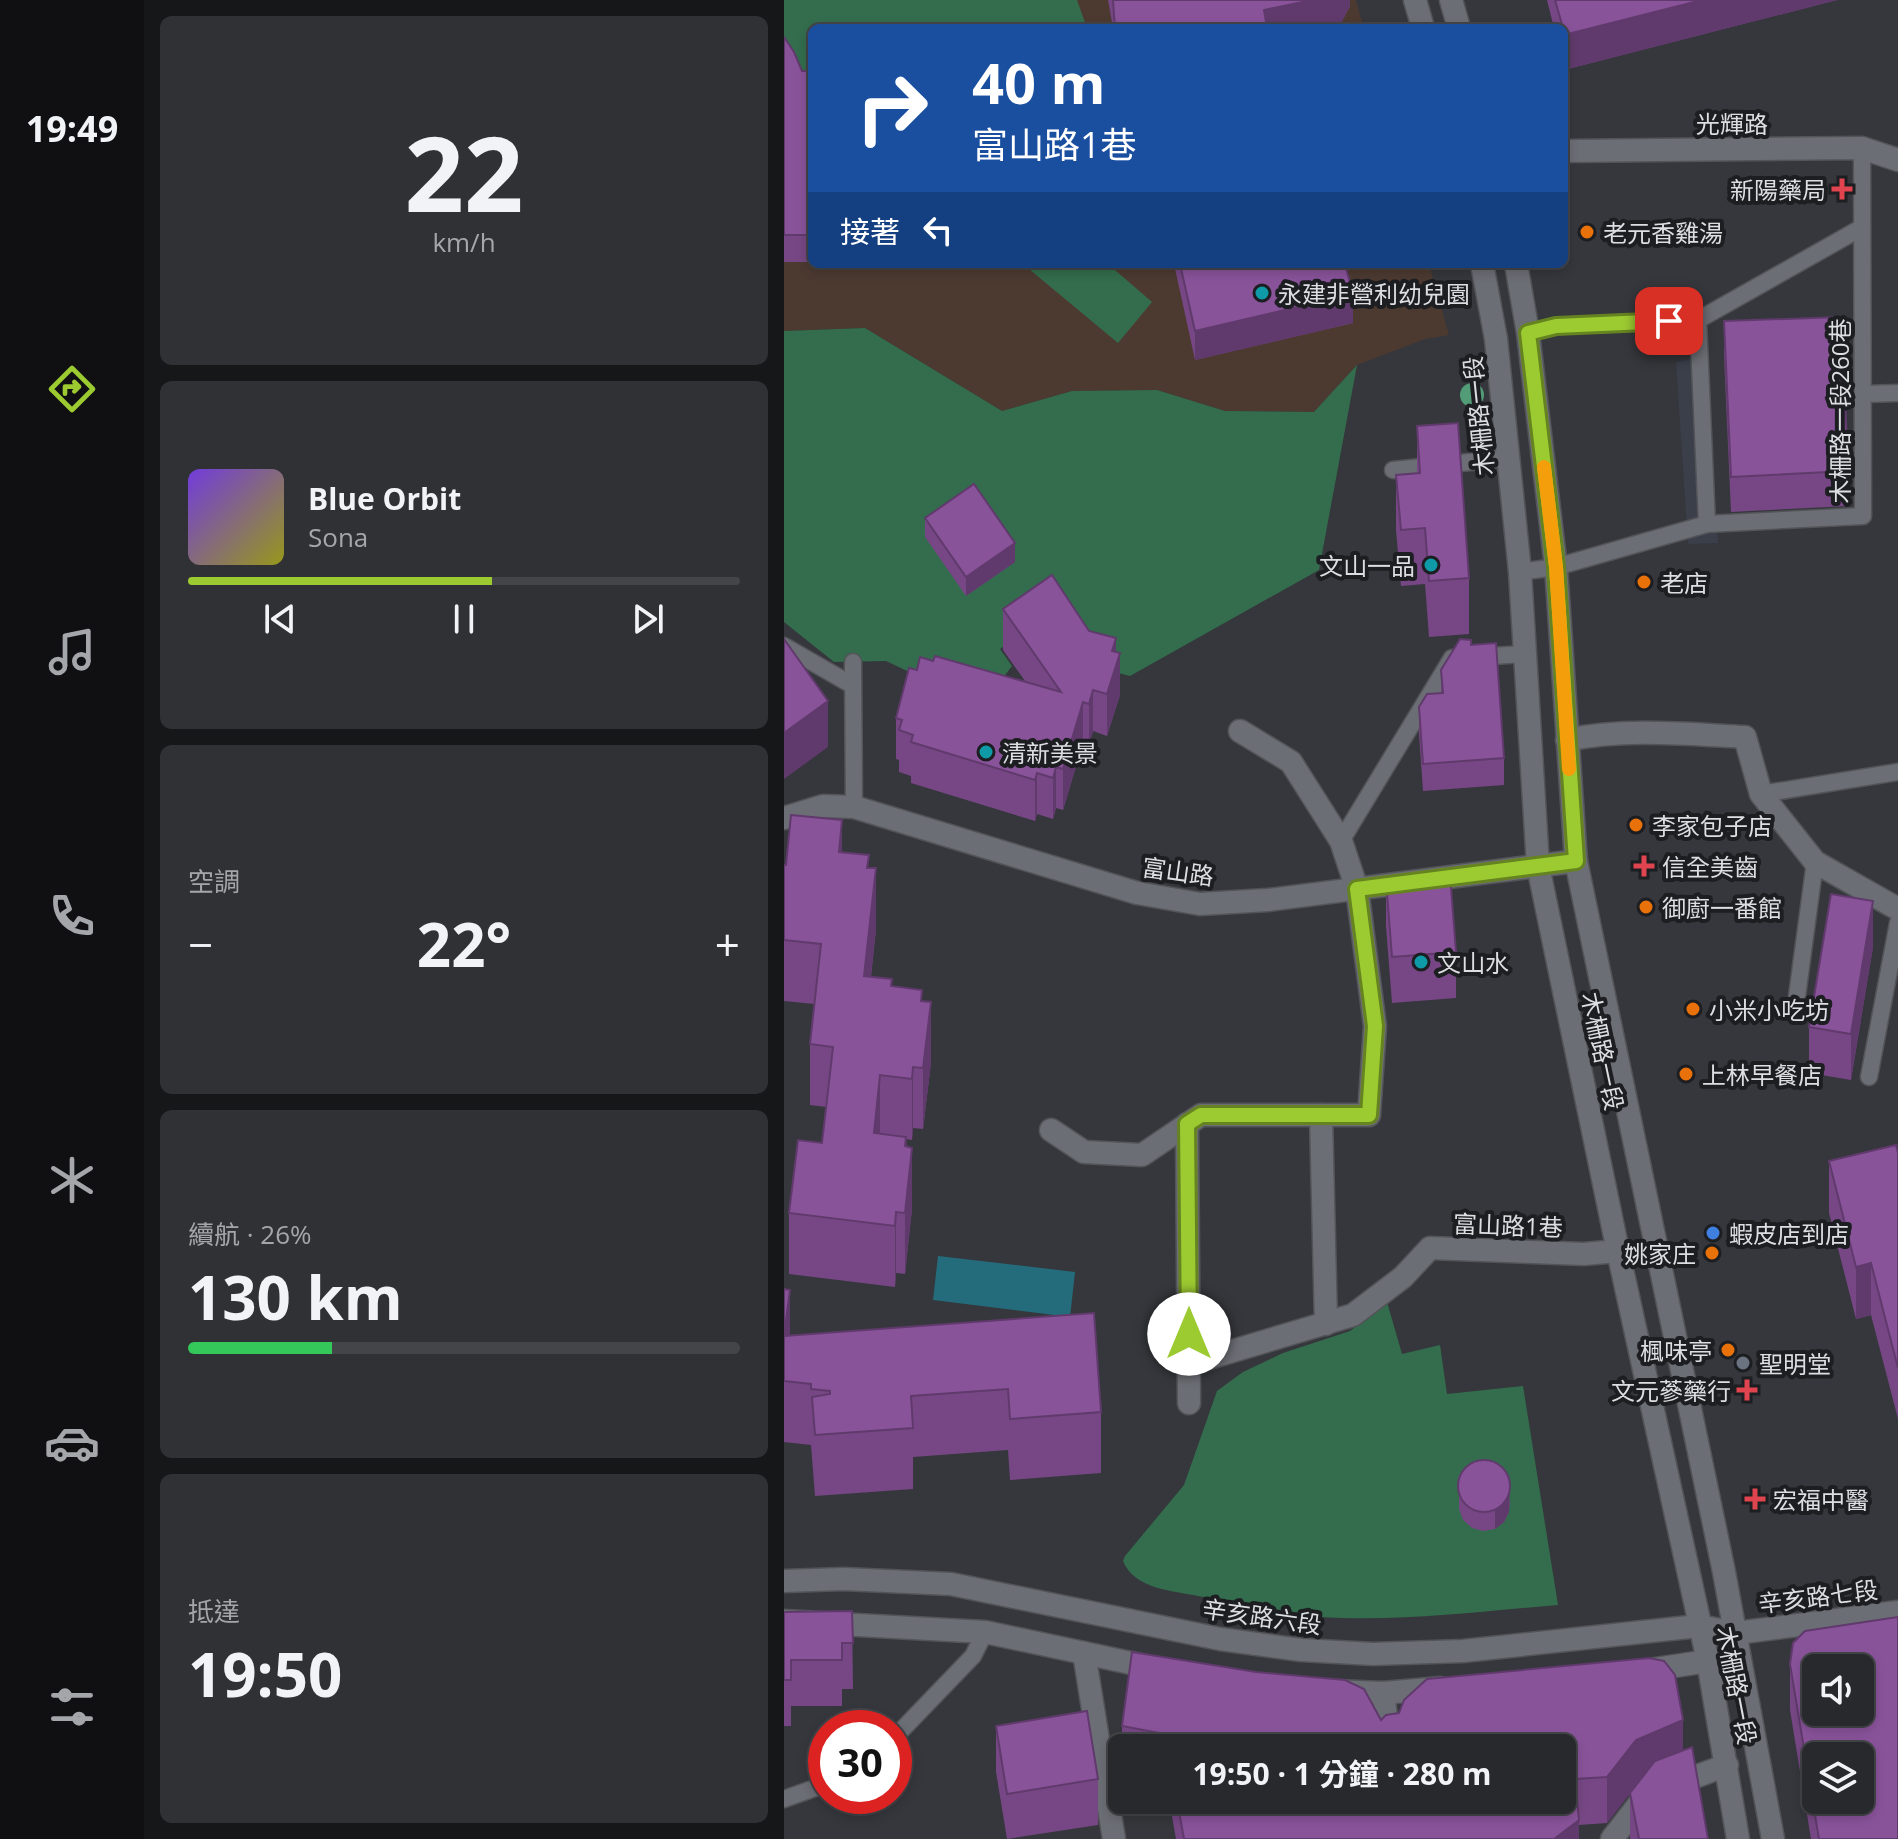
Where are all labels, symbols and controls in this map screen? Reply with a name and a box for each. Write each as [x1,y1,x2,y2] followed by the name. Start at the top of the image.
[972,44,1106,120] text: 40 m
[840,56,944,160] icon: right
[405,101,523,242] text: 22
[26,104,118,153] text: 19:49
[1696,107,1768,140] street label: 光輝路
[972,120,1137,169] text: 富山路1巷
[1730,173,1826,206] place label: 新陽藥局
[1833,180,1851,198] marker: 新陽藥局
[916,208,960,252] icon: left
[840,211,900,252] text: 接著
[1603,216,1723,249] place label: 老元香雞湯
[1578,223,1596,241] marker: 老元香雞湯
[432,224,496,260] text: km/h
[1278,277,1470,310] place label: 永建非營利幼兒園
[1253,284,1271,302] marker: 永建非營利幼兒園
[1635,287,1703,355] pin
[1647,299,1691,343] icon: arrive
[1823,318,1856,504] street label: 木柵路一段260巷
[1455,355,1501,477] street label: 木柵路一段
[44,361,100,417] icon: directions
[308,478,461,519] text: Blue Orbit
[308,519,368,555] text: Sona
[1319,549,1415,582] place label: 文山一品
[1422,556,1440,574] marker: 文山一品
[1660,566,1708,599] place label: 老店
[1635,573,1653,591] marker: 老店
[258,597,302,641] icon: previous
[442,597,486,641] icon: pause
[626,597,670,641] icon: next
[44,624,100,680] icon: music
[1002,736,1098,769] place label: 清新美景
[977,743,995,761] marker: 清新美景
[1652,809,1772,842] place label: 李家包子店
[1627,816,1645,834] marker: 李家包子店
[1140,850,1216,892] street label: 富山路
[1662,850,1758,883] place label: 信全美齒
[1633,855,1655,877] marker: 信全美齒
[188,863,240,899] text: 空調
[44,888,100,944] icon: phone
[1662,891,1782,924] place label: 御廚一番館
[1637,898,1655,916] marker: 御廚一番館
[417,903,511,985] text: 22°
[188,914,213,974] text: −
[715,914,740,974] text: +
[1437,946,1509,979] place label: 文山水
[1412,953,1430,971] marker: 文山水
[1574,989,1632,1113] street label: 木柵路一段
[1709,993,1829,1026] place label: 小米小吃坊
[1684,1000,1702,1018] marker: 小米小吃坊
[1702,1058,1822,1091] place label: 上林早餐店
[1677,1065,1695,1083] marker: 上林早餐店
[44,1152,100,1208] icon: climate
[1453,1207,1563,1243] street label: 富山路1巷
[188,1216,312,1252] text: 續航 · 26%
[1729,1217,1849,1250] place label: 蝦皮店到店
[1704,1224,1722,1242] marker: 蝦皮店到店
[1624,1237,1696,1270] place label: 姚家庄
[1703,1244,1721,1262] marker: 姚家庄
[188,1256,403,1338] text: 130 km
[1147,1292,1231,1376] position arrow
[1640,1334,1712,1367] place label: 楓味亭
[1719,1341,1737,1359] marker: 楓味亭
[1759,1347,1831,1380] place label: 聖明堂
[1734,1354,1752,1372] marker: 聖明堂
[1611,1374,1731,1407] place label: 文元蔘藥行
[1738,1381,1756,1399] marker: 文元蔘藥行
[44,1415,100,1471] icon: car
[1773,1483,1869,1516] place label: 宏福中醫
[1744,1488,1766,1510] marker: 宏福中醫
[1756,1572,1880,1620] street label: 辛亥路七段
[1200,1591,1324,1641] street label: 辛亥路六段
[188,1593,240,1629] text: 抵達
[1709,1623,1765,1747] street label: 木柵路一段
[188,1633,342,1715] text: 19:50
[1802,1654,1874,1814] map controls
[1802,1654,1874,1726] button: sound
[44,1679,100,1735] icon: filters
[808,1710,912,1814] speed limit sign: 30
[1802,1742,1874,1814] button: layers
[1192,1753,1492,1794] text: 19:50 · 1 分鐘 · 280 m

